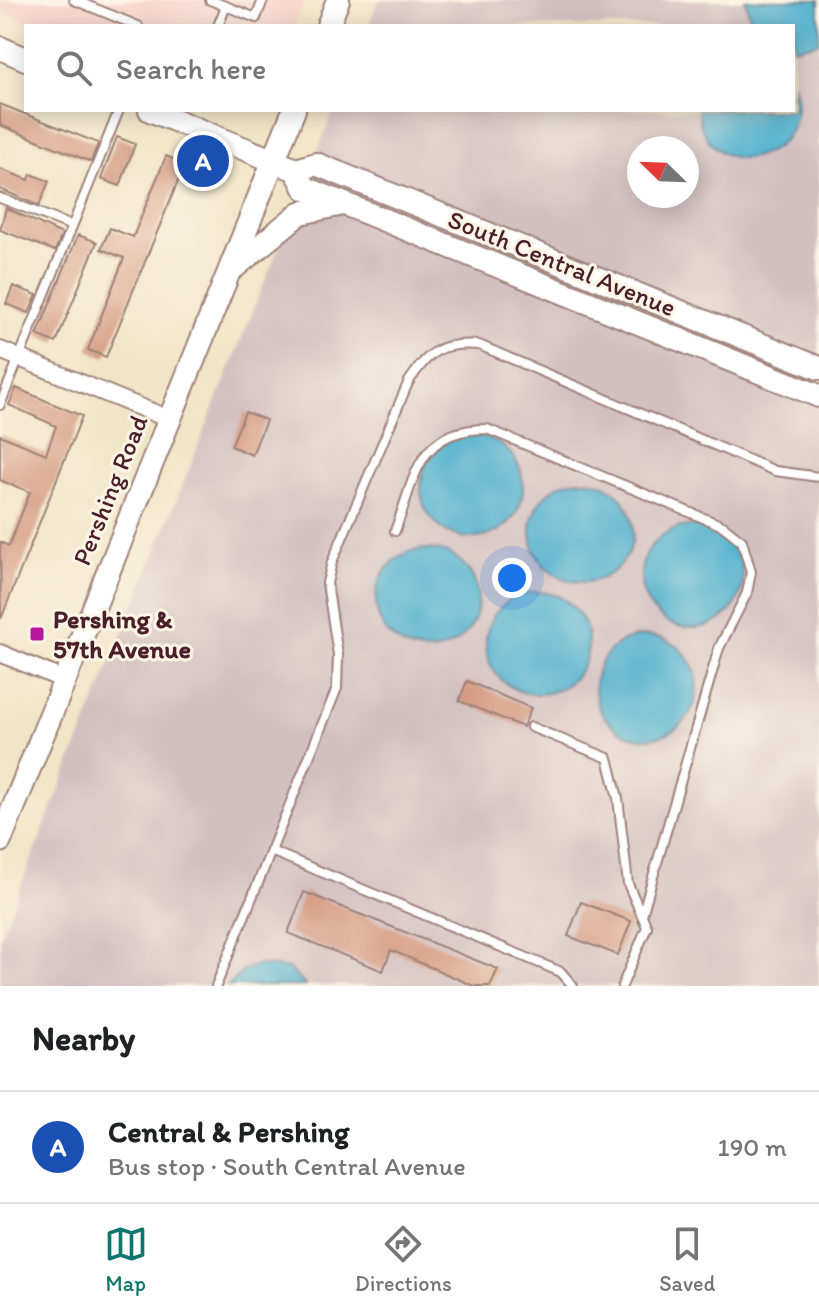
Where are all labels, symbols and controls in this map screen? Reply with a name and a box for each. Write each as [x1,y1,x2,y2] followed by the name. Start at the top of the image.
[24,24,795,112] search box
[52,46,96,90] icon: search
[116,50,266,87] text: Search here
[177,131,229,191] pin: A
[627,136,699,208] north arrow
[443,203,681,323] street label: South Central Avenue
[65,410,155,570] street label: Pershing Road
[492,558,532,598] your location
[53,603,191,665] place label: Pershing & 57th Avenue
[28,625,46,643] marker: Pershing & 57th Avenue
[32,1018,135,1059] text: Nearby
[108,1113,349,1150] text: Central & Pershing
[50,1131,66,1163] text: A
[718,1131,787,1163] text: 190 m
[108,1150,466,1182] text: Bus stop · South Central Avenue
[104,1222,148,1297] tab: Map
[355,1222,452,1297] tab: Directions
[659,1222,715,1297] tab: Saved

